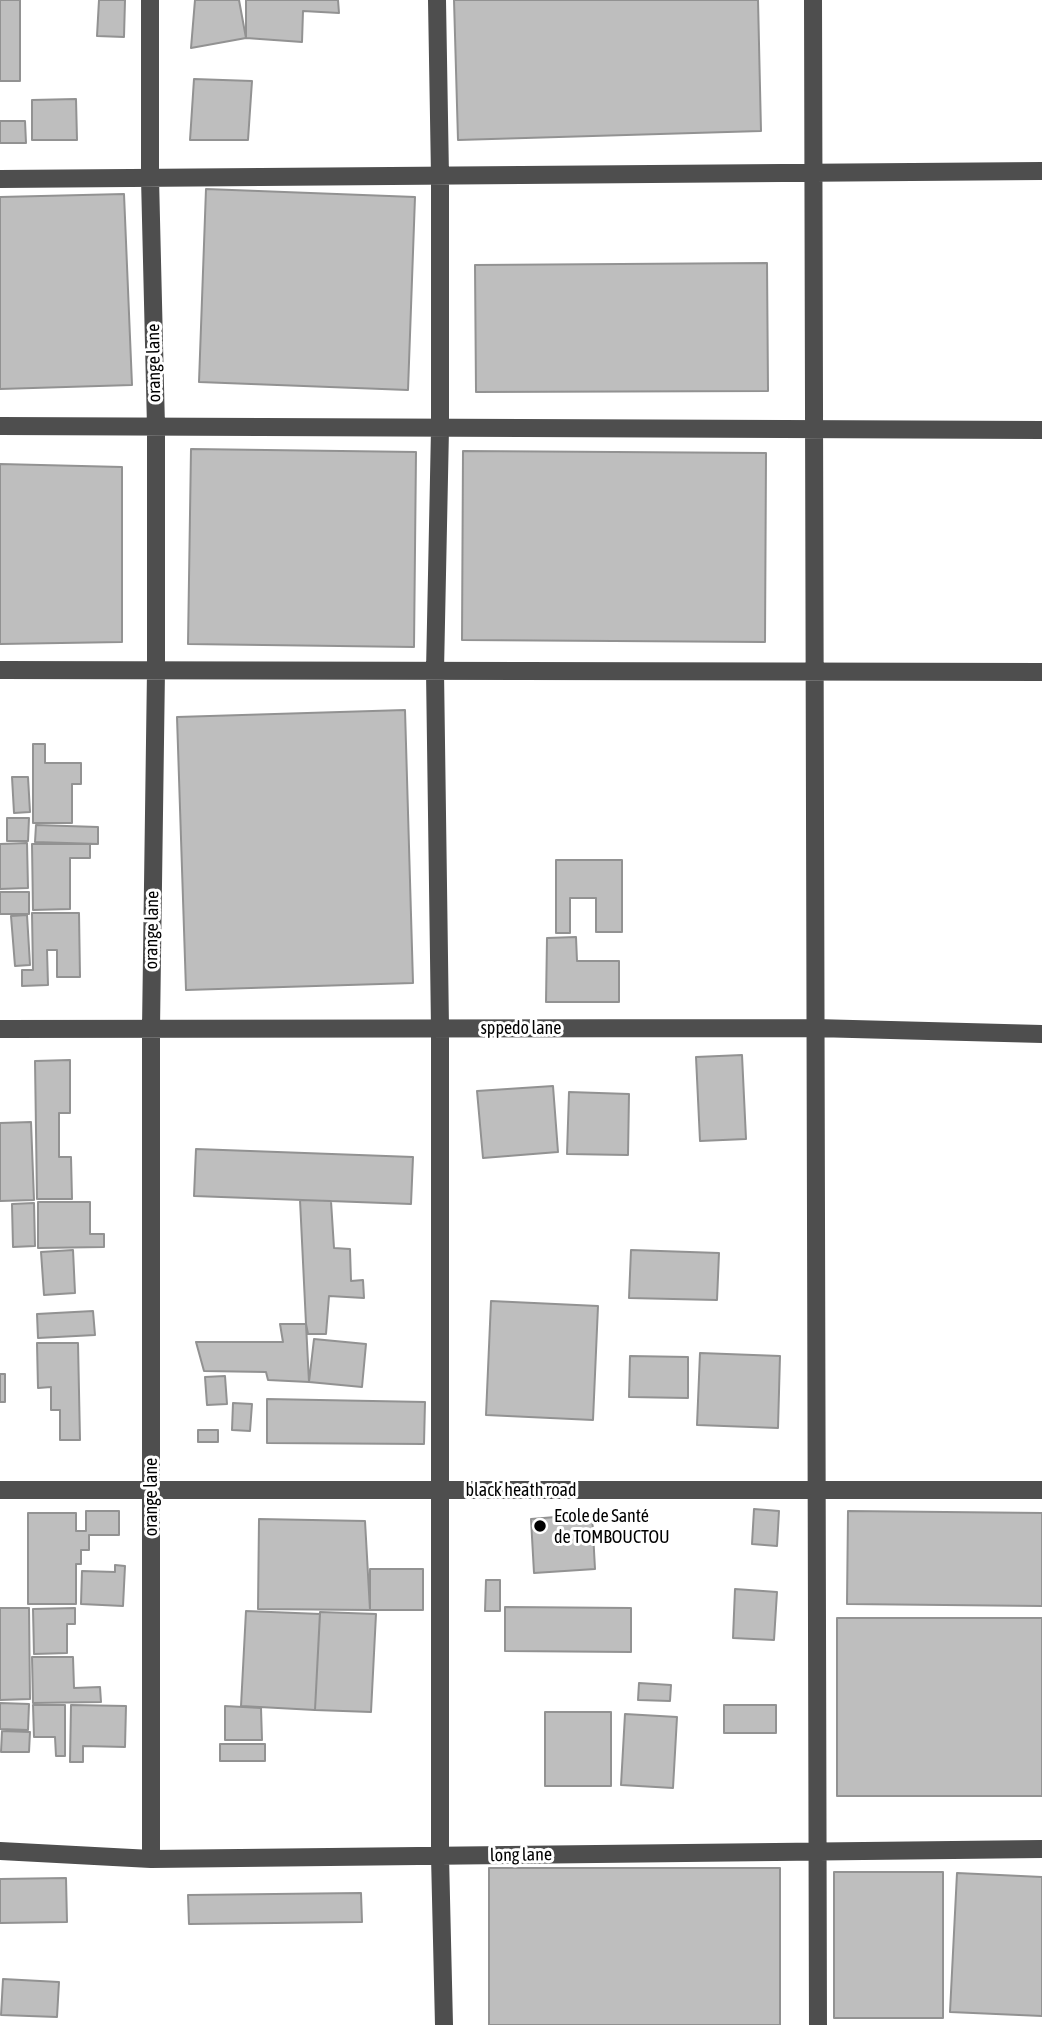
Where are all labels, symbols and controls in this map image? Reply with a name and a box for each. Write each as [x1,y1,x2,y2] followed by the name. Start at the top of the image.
[143,324,165,402] street label: orange lane
[141,891,163,969] street label: orange lane
[481,1017,561,1039] street label: sppedo lane
[140,1458,162,1536] street label: orange lane
[465,1479,577,1501] street label: black heath road
[554,1505,670,1548] place label: Ecole de Santé de TOMBOUCTOU
[532,1518,548,1534] marker: Ecole de Santé de TOMBOUCTOU
[490,1844,552,1866] street label: long lane

